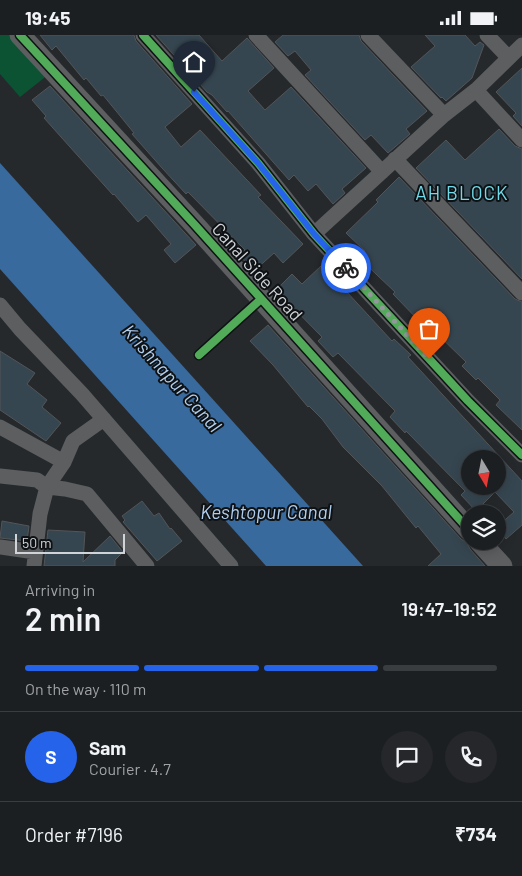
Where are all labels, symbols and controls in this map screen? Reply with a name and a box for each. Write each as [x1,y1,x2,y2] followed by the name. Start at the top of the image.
[25,6,70,29] text: 19:45
[173,41,215,92] pin
[180,48,208,76] icon: home
[415,181,509,204] district label: AH BLOCK
[208,218,308,325] street label: Canal Side Road
[321,243,371,293] courier
[332,254,360,282] icon: bike
[408,308,450,359] pin
[415,315,443,343] icon: bag
[118,319,227,437] water label: Krishnapur Canal
[461,450,506,495] north arrow
[461,450,506,550] map controls
[200,500,333,523] water label: Keshtopur Canal
[461,505,506,550] button: layers
[15,531,125,554] scale bar
[22,534,51,551] text: 50 m
[25,580,95,599] text: Arriving in
[401,597,497,620] text: 19:47–19:52
[25,599,101,637] text: 2 min
[25,679,146,698] text: On the way · 110 m
[381,731,433,783] button: chat
[445,731,497,783] button: phone
[89,736,126,759] text: Sam
[45,745,57,768] text: S
[89,759,171,778] text: Courier · 4.7
[455,822,497,845] text: ₹734
[25,823,123,846] text: Order #7196

